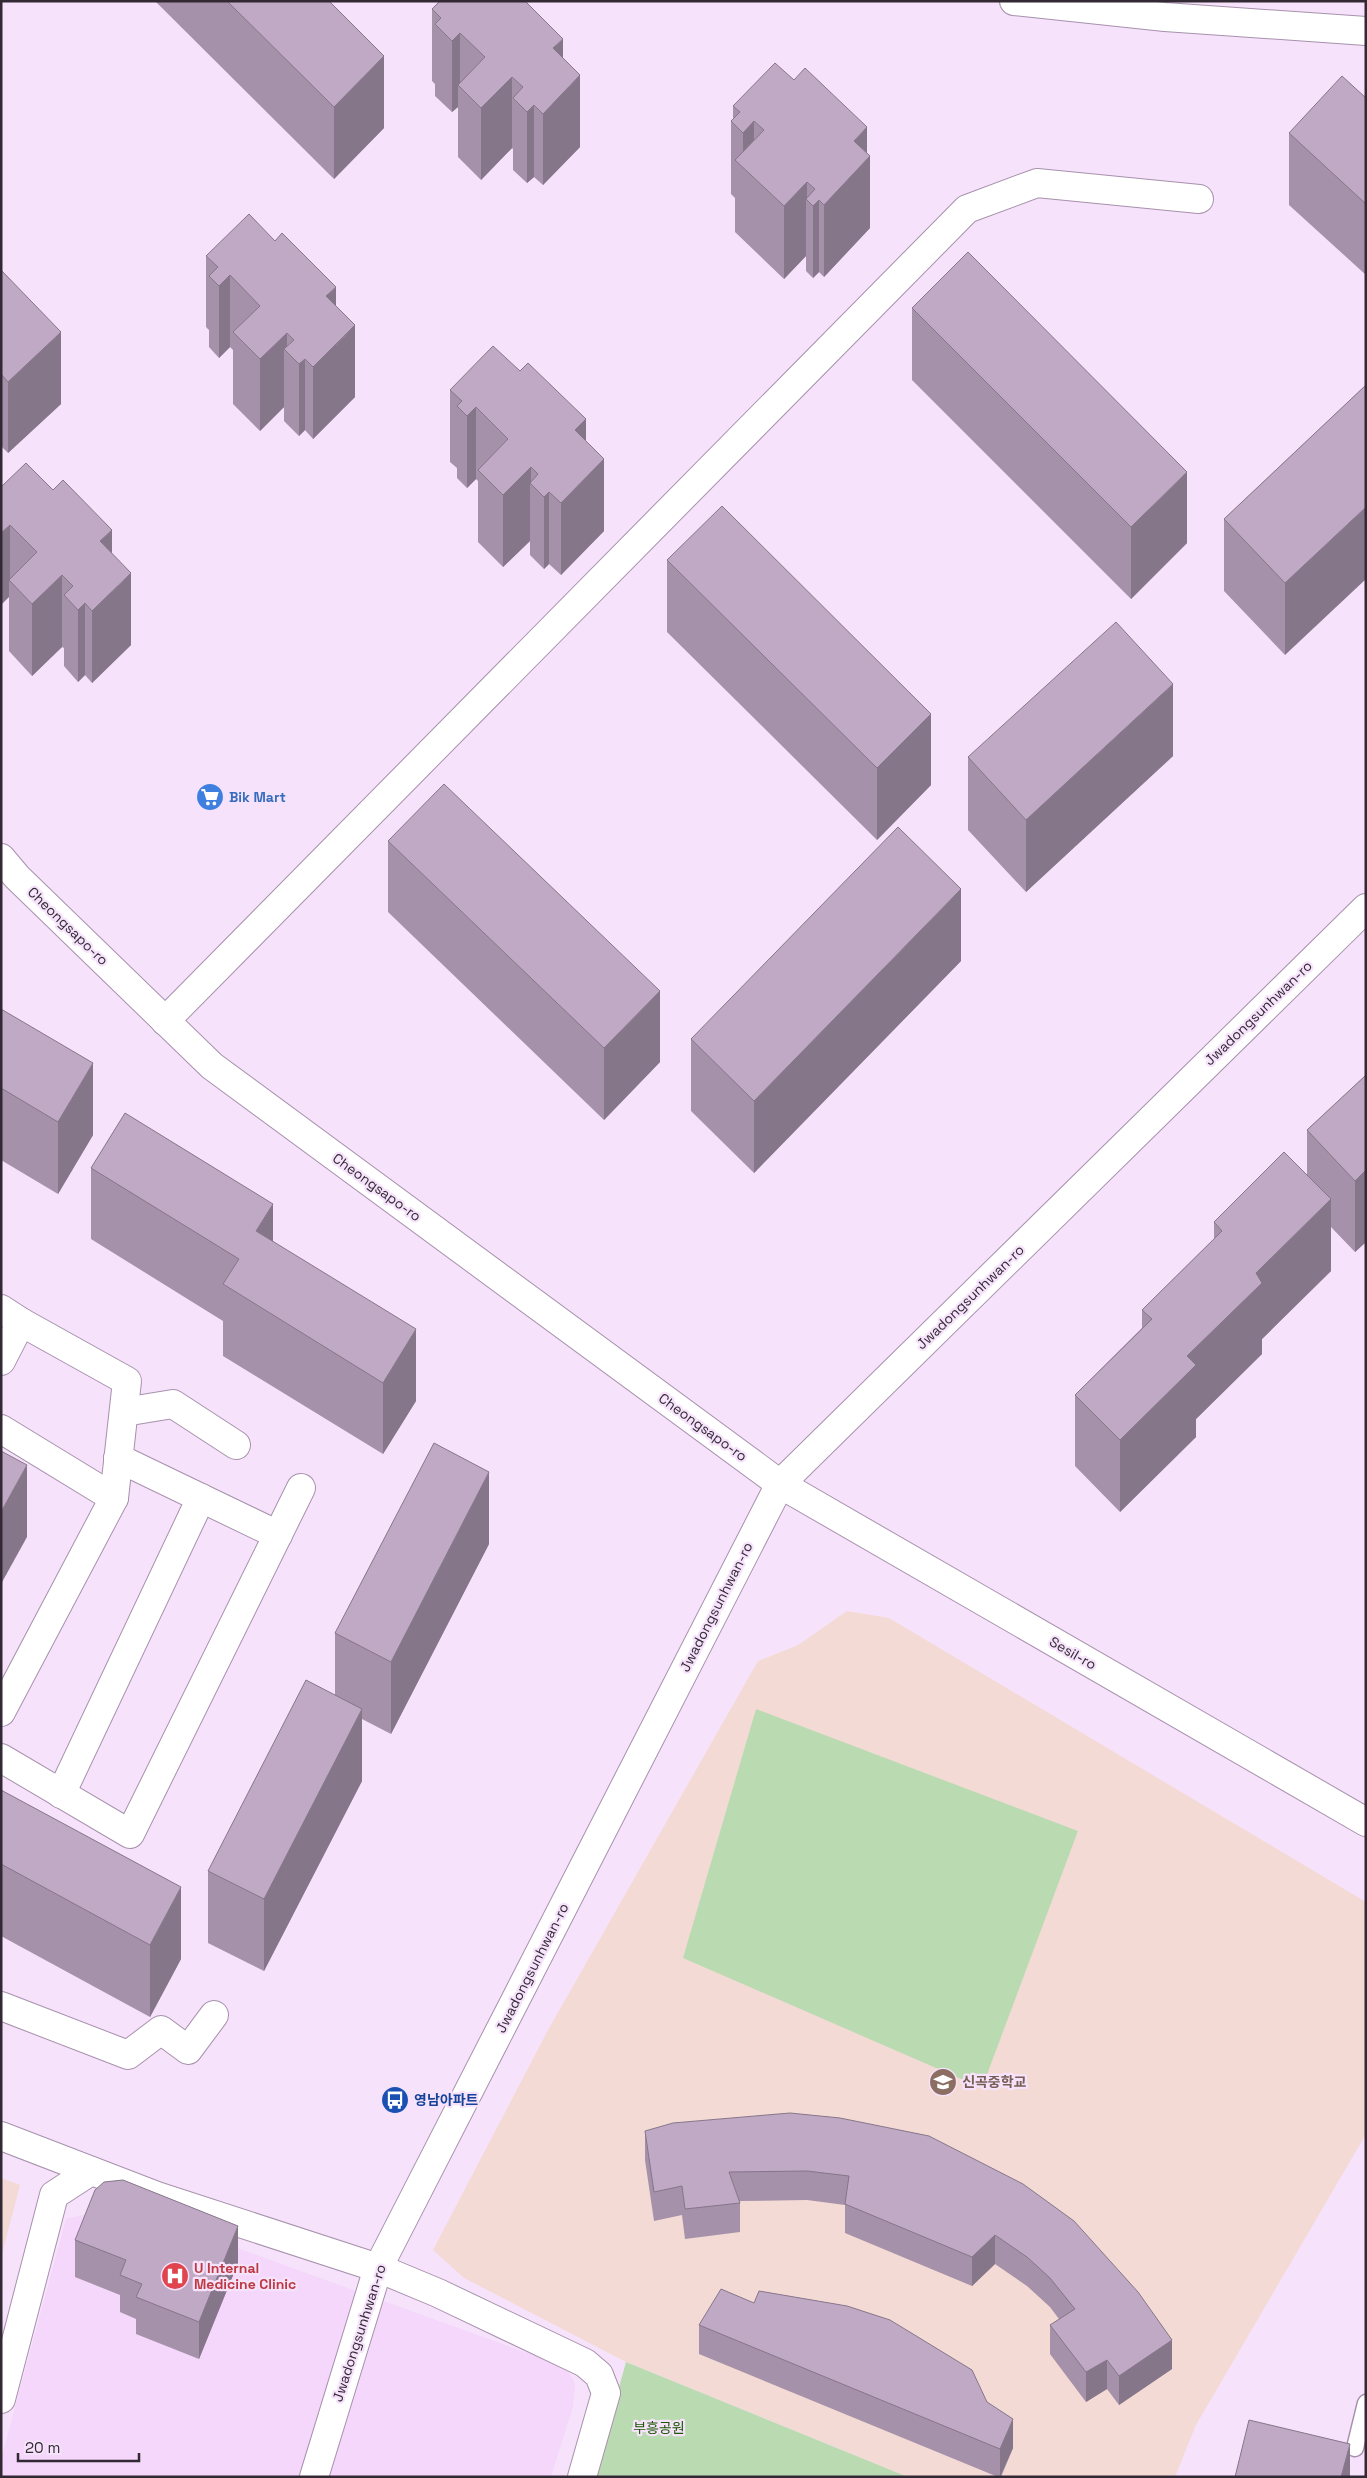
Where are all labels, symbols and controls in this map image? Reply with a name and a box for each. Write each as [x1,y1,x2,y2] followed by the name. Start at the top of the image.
[195,782,225,812] supermarket icon: Bik Mart
[229,788,286,806] place label: Bik Mart
[24,883,112,969] street label: Cheongsapo-ro
[1200,957,1316,1069] street label: Jwadongsunhwan-ro
[329,1149,425,1225] street label: Cheongsapo-ro
[912,1241,1028,1353] street label: Jwadongsunhwan-ro
[655,1389,751,1465] street label: Cheongsapo-ro
[675,1539,757,1675] street label: Jwadongsunhwan-ro
[1046,1632,1100,1674] street label: Sesil-ro
[491,1900,573,2036] street label: Jwadongsunhwan-ro
[928,2067,958,2097] school or university icon: 신곡중학교
[962,2073,1027,2091] place label: 신곡중학교
[380,2085,410,2115] bus stop icon: 영남아파트
[414,2091,479,2109] place label: 영남아파트
[194,2259,296,2293] place label: U Internal Medicine Clinic
[160,2261,190,2291] hospital icon: U Internal Medicine Clinic
[328,2262,390,2404] street label: Jwadongsunhwan-ro
[633,2419,685,2437] park label: 부흥공원
[18,2430,139,2462] scale bar
[25,2438,60,2457] text: 20 m

